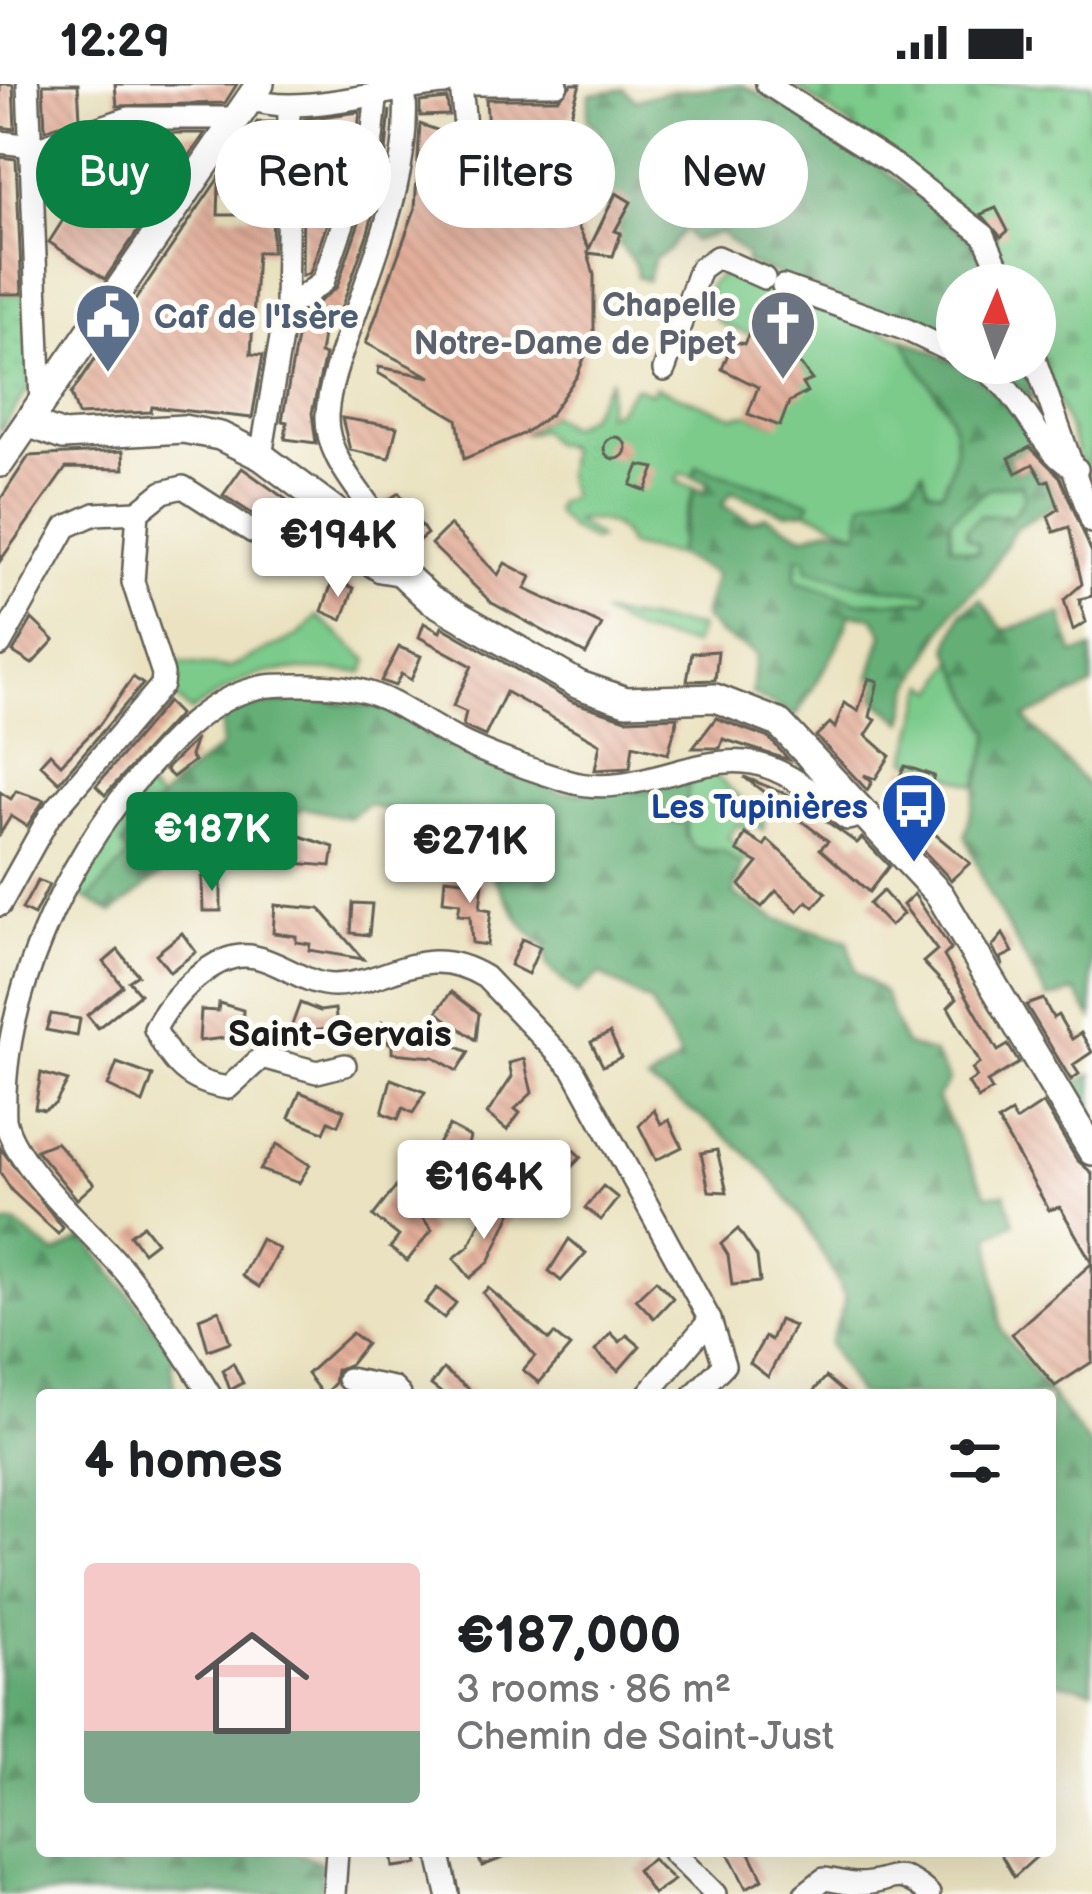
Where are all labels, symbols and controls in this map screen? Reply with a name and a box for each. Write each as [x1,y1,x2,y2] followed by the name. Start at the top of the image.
[60,15,170,70] text: 12:29
[36,120,191,228] chip: Buy
[215,120,391,228] chip: Rent
[415,120,615,228] chip: Filters
[639,120,808,228] chip: New
[936,264,1056,384] north arrow
[936,264,1056,384] map controls
[73,281,143,375] public building icon: Caf de l'Isère
[414,286,736,364] place label: Chapelle Notre-Dame de Pipet
[748,288,818,382] church icon: Chapelle Notre-Dame de Pipet
[154,298,359,338] place label: Caf de l'Isère
[254,498,422,600] pin: €194K
[279,513,397,560] text: €194K
[879,771,949,865] bus stop icon: Les Tupinières
[651,788,868,828] place label: Les Tupinières
[128,792,296,894] pin: €187K
[386,804,554,906] pin: €271K
[153,807,271,854] text: €187K
[412,819,528,866] text: €271K
[228,1014,452,1057] district label: Saint-Gervais
[400,1140,568,1242] pin: €164K
[425,1155,543,1202] text: €164K
[942,1428,1008,1494] icon: filters
[84,1431,283,1492] text: 4 homes
[456,1606,681,1667] text: €187,000
[180,1611,324,1755] icon: home
[456,1667,731,1714] text: 3 rooms · 86 m²
[456,1714,834,1761] text: Chemin de Saint-Just

